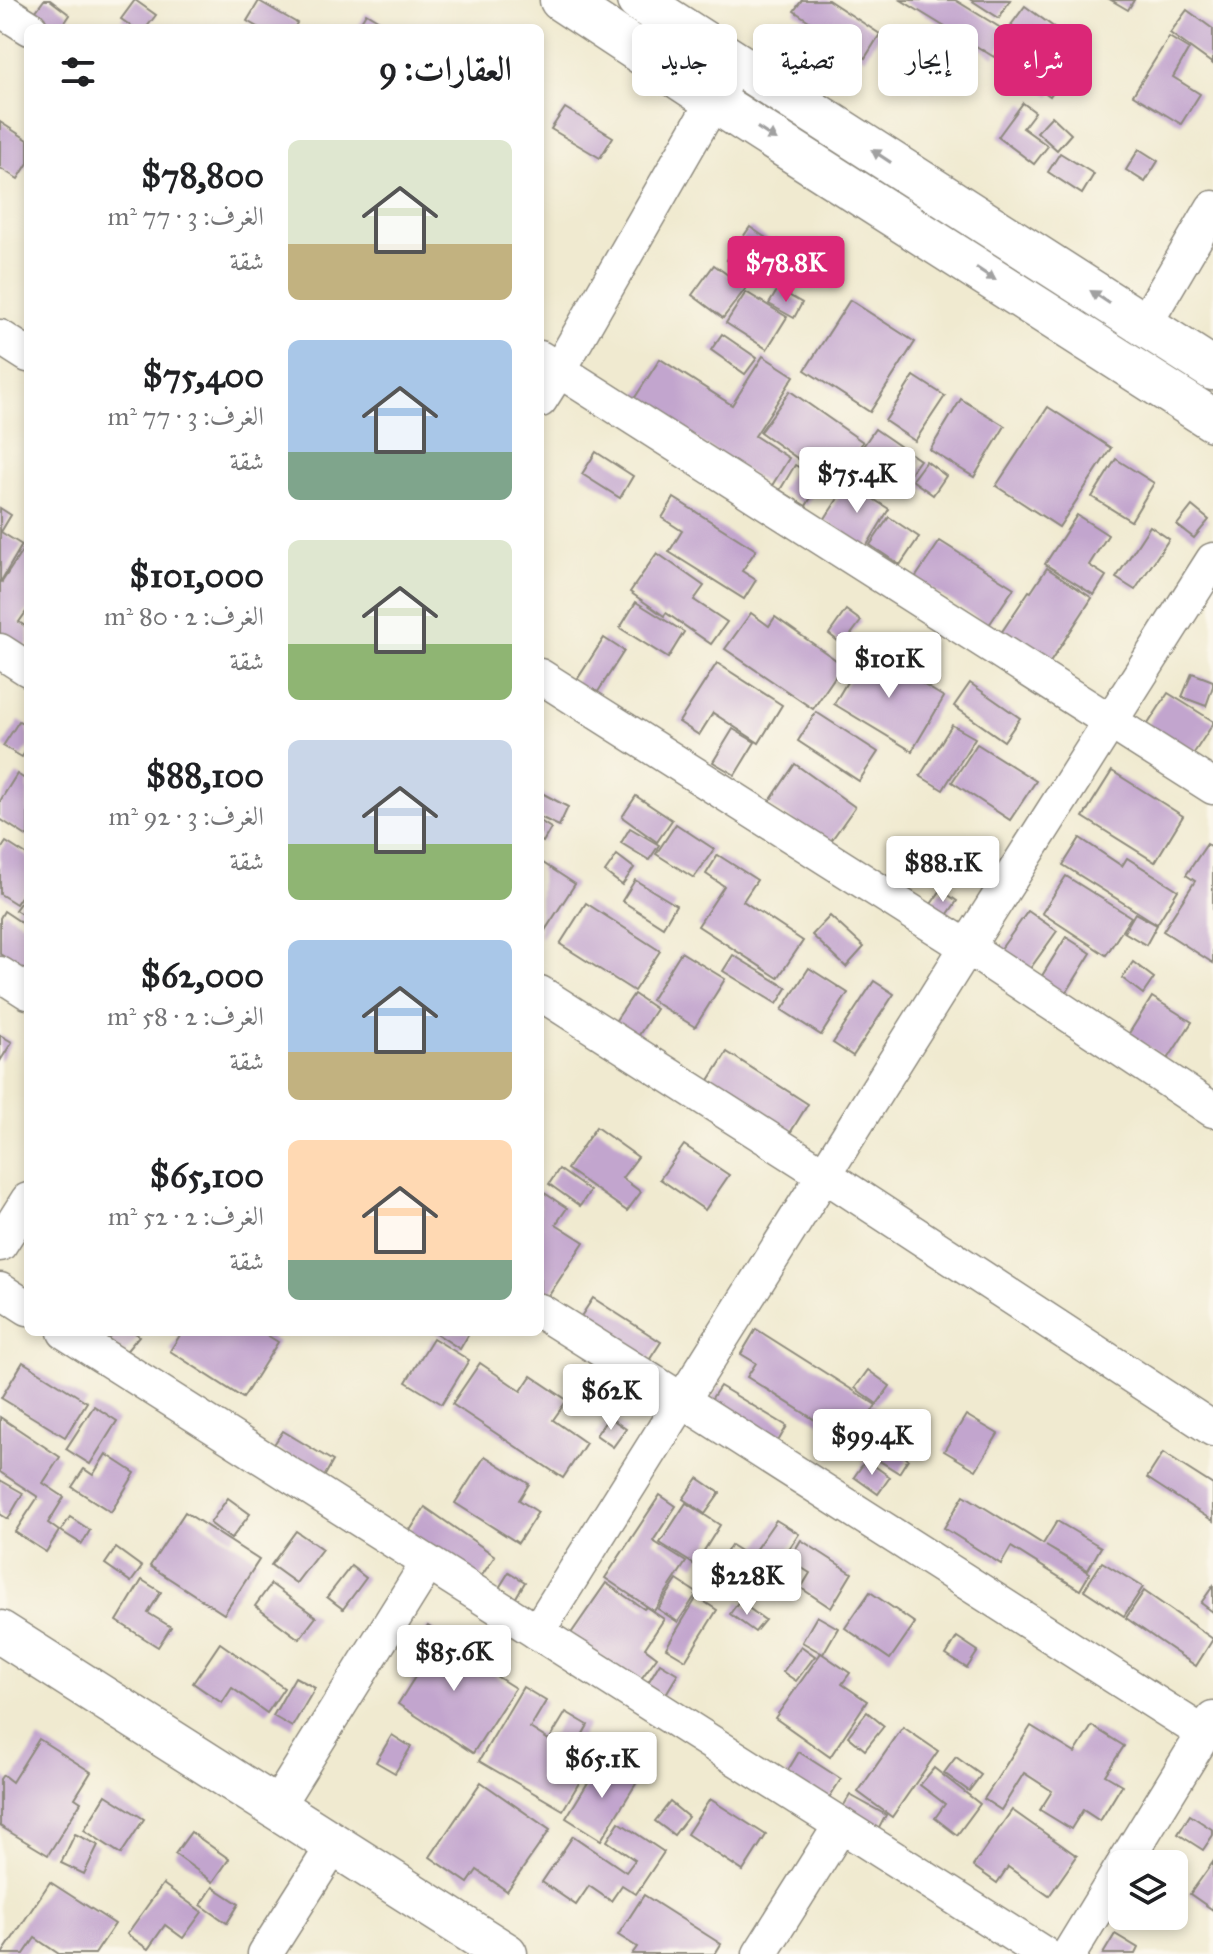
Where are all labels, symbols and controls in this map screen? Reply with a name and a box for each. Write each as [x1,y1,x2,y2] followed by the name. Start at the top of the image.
[632,24,737,96] chip: جديد
[753,24,862,96] chip: تصفية
[878,24,978,96] chip: إيجار
[994,24,1092,96] chip: شراء
[379,48,512,89] text: العقارات: 9
[56,50,100,94] icon: filters
[756,127,777,142] one-way arrow
[871,148,892,163] one-way arrow
[141,155,264,196] text: $78,800
[352,172,448,268] icon: home
[108,200,264,232] text: الغرف: 3 · 77 m²
[721,236,851,304] pin: $78.8K
[230,245,264,277] text: شقة
[746,246,826,278] text: $78.8K
[975,267,996,282] one-way arrow
[1089,290,1111,304] one-way arrow
[143,355,264,396] text: $75,400
[352,372,448,468] icon: home
[108,400,264,432] text: الغرف: 3 · 77 m²
[230,445,264,477] text: شقة
[792,447,922,515] pin: $75.4K
[817,457,897,489] text: $75.4K
[129,555,264,596] text: $101,000
[352,572,448,668] icon: home
[104,600,264,632] text: الغرف: 2 · 80 m²
[833,632,945,700] pin: $101K
[854,642,924,674] text: $101K
[230,645,264,677] text: شقة
[146,755,264,796] text: $88,100
[352,772,448,868] icon: home
[109,800,264,832] text: الغرف: 3 · 92 m²
[878,836,1008,904] pin: $88.1K
[230,845,264,877] text: شقة
[904,846,982,878] text: $88.1K
[141,955,264,996] text: $62,000
[352,972,448,1068] icon: home
[107,1000,264,1032] text: الغرف: 2 · 58 m²
[230,1045,264,1077] text: شقة
[150,1155,264,1196] text: $65,100
[352,1172,448,1268] icon: home
[108,1200,264,1232] text: الغرف: 2 · 52 m²
[230,1245,264,1277] text: شقة
[564,1364,658,1432] pin: $62K
[581,1374,641,1406] text: $62K
[807,1409,937,1477] pin: $99.4K
[831,1419,913,1451] text: $99.4K
[691,1549,803,1617] pin: $228K
[710,1559,784,1591] text: $228K
[389,1625,519,1693] pin: $85.6K
[415,1635,493,1667] text: $85.6K
[537,1732,667,1800] pin: $65.1K
[565,1742,639,1774] text: $65.1K
[1108,1850,1188,1930] map controls
[1108,1850,1188,1930] button: layers

